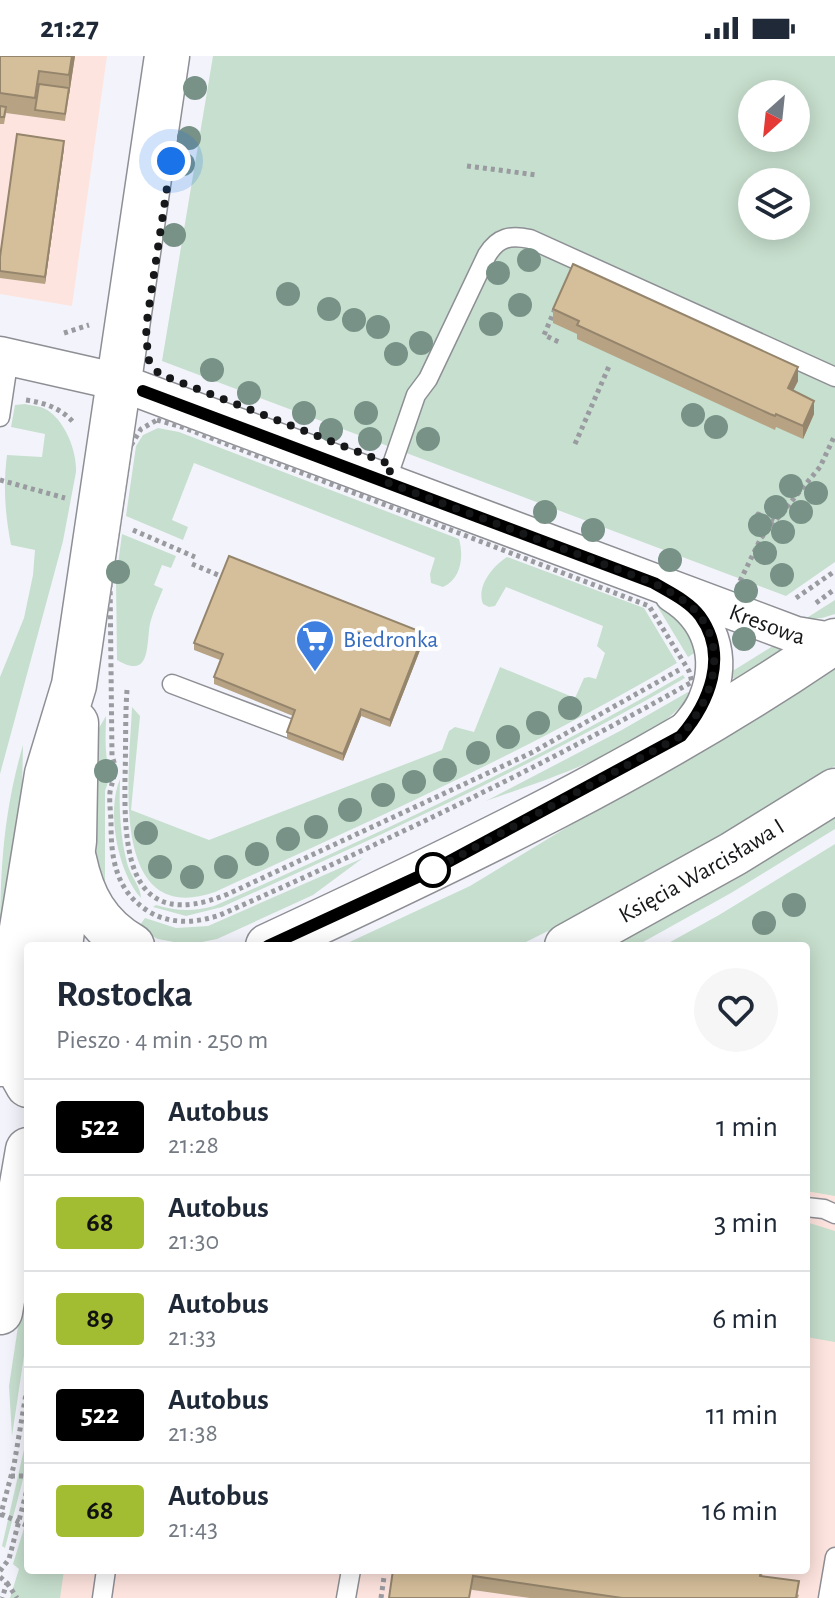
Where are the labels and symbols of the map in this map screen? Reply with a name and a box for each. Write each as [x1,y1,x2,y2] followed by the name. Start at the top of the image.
[738,80,810,152] north arrow
[151,141,191,181] your location
[726,600,806,649] street label: Kresowa
[294,618,336,673] supermarket icon: Biedronka
[343,628,438,652] place label: Biedronka
[615,815,789,928] street label: Księcia Warcisława I
[416,853,450,887] unlabelled marker

